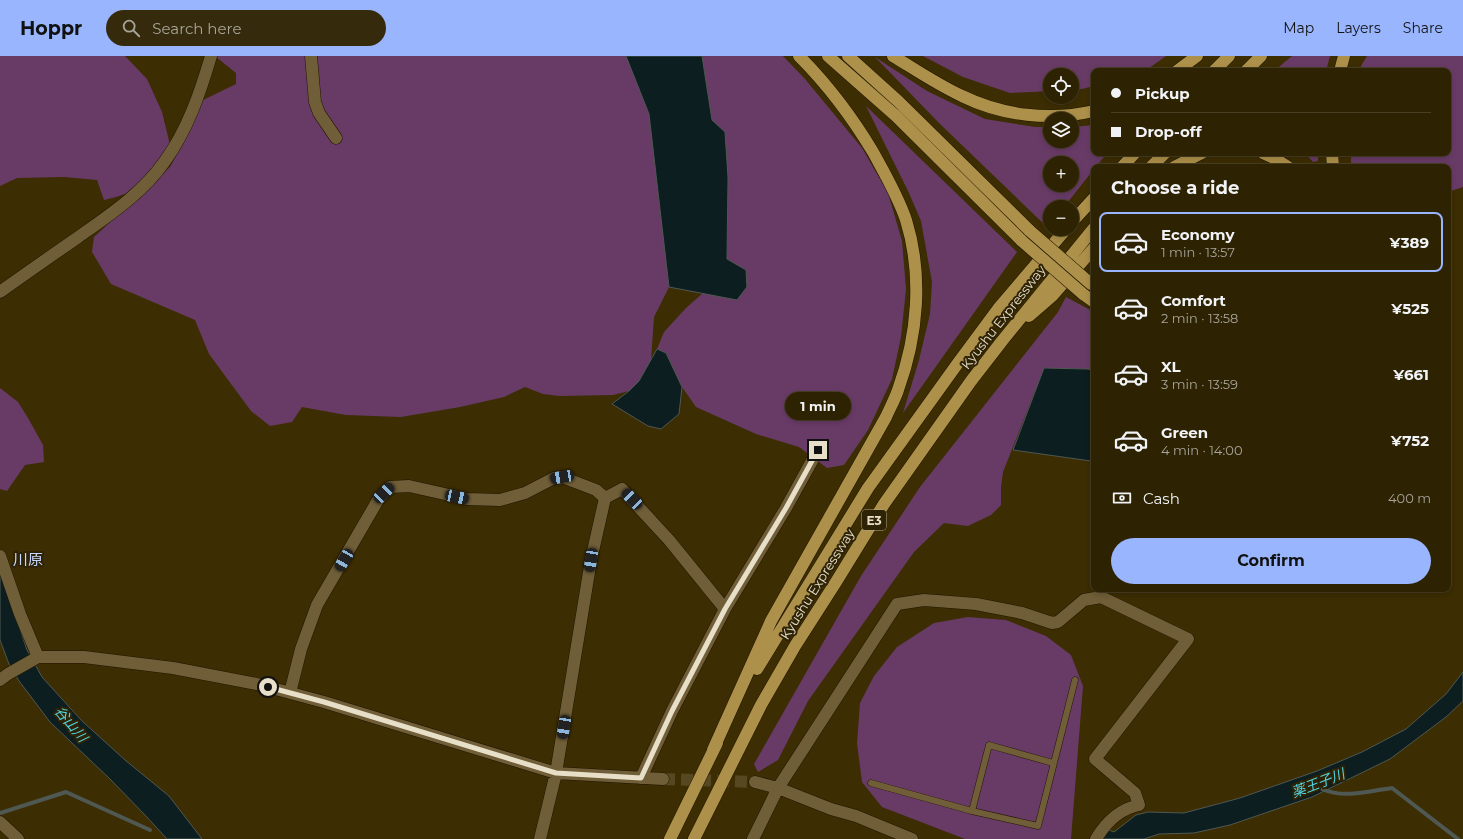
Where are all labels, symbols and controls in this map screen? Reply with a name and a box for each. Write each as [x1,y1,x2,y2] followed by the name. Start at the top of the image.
[106,10,386,46] search box
[20,17,82,40] text: Hoppr
[120,17,142,39] icon: search
[152,19,241,38] text: Search here
[1283,19,1314,37] text: Map
[1336,19,1381,37] text: Layers
[1403,19,1443,37] text: Share
[1043,68,1079,236] map controls
[1043,68,1079,104] button: locate
[1135,84,1190,103] text: Pickup
[1043,112,1079,148] button: layers
[1135,122,1202,141] text: Drop-off
[1043,156,1079,192] button: +
[1111,177,1239,199] text: Choose a ride
[1043,200,1079,236] button: −
[1113,224,1149,260] icon: car
[1161,225,1234,244] text: Economy
[1389,233,1429,252] text: ¥389
[1161,244,1235,260] text: 1 min · 13:57
[957,261,1049,372] street label: Kyushu Expressway
[1113,290,1149,326] icon: car
[1161,291,1226,310] text: Comfort
[1391,299,1429,318] text: ¥525
[1161,310,1238,326] text: 2 min · 13:58
[1113,356,1149,392] icon: car
[1161,357,1180,376] text: XL
[1393,365,1429,384] text: ¥661
[1161,376,1238,392] text: 3 min · 13:59
[785,392,851,420] callout: 1 min
[800,398,836,414] text: 1 min
[1113,422,1149,458] icon: car
[1161,423,1208,442] text: Green
[1391,431,1429,450] text: ¥752
[809,441,827,459] route end
[1161,442,1243,458] text: 4 min · 14:00
[549,469,575,485] car
[371,480,397,506] car
[619,486,645,512] car
[1111,487,1133,509] icon: cash
[444,489,470,505] car
[1143,489,1180,508] text: Cash
[1388,490,1431,506] text: 400 m
[862,510,886,530] road number: E3
[776,525,858,642] street label: Kyushu Expressway
[1111,538,1431,584] button: Confirm
[333,547,355,573] car
[583,547,599,573] car
[13,550,43,569] district label: 川原
[259,678,277,696] route start
[51,702,93,747] water label: 谷山川
[556,714,572,740] car
[1289,764,1349,801] water label: 薬王子川

